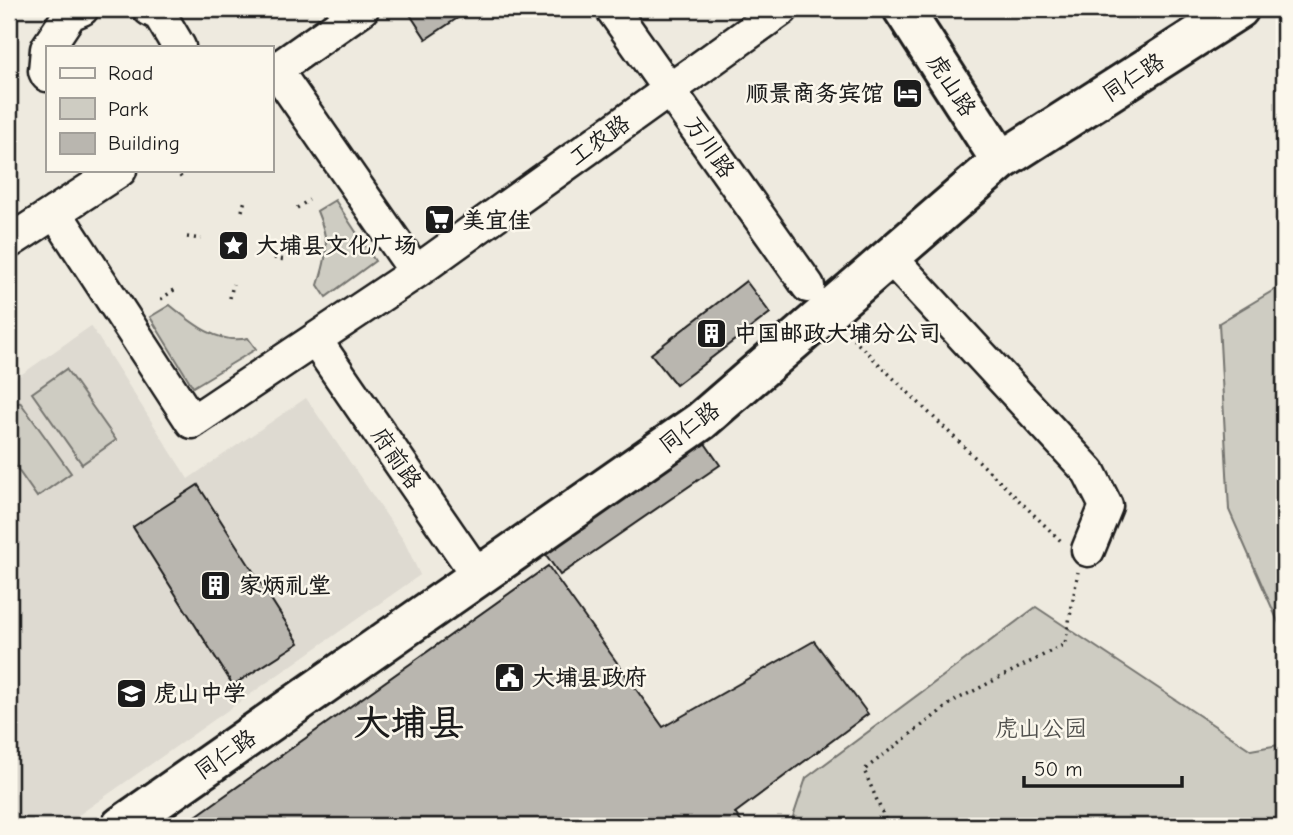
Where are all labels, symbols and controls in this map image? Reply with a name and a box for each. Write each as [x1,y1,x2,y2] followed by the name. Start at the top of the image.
[46,46,273,172] legend
[1097,47,1170,108] street label: 同仁路
[921,49,982,122] street label: 虎山路
[108,61,153,85] text: Road
[890,76,924,110] hotel icon: 顺景商务宾馆
[746,80,884,107] place label: 顺景商务宾馆
[108,97,148,121] text: Park
[563,109,635,172] street label: 工农路
[679,111,740,183] street label: 万川路
[108,131,180,155] text: Building
[422,203,456,237] supermarket icon: 美宜佳
[462,207,531,234] place label: 美宜佳
[216,228,250,262] place icon: 大埔县文化广场
[256,232,417,259] place label: 大埔县文化广场
[694,316,728,350] building icon: 中国邮政大埔分公司
[734,320,941,347] place label: 中国邮政大埔分公司
[654,396,725,459] street label: 同仁路
[366,422,427,494] street label: 府前路
[199,568,233,602] building icon: 家炳礼堂
[239,572,331,599] place label: 家炳礼堂
[492,660,526,694] public building icon: 大埔县政府
[532,664,647,691] place label: 大埔县政府
[114,676,148,710] school or university icon: 虎山中学
[154,680,246,707] place label: 虎山中学
[354,702,465,744] district label: 大埔县
[995,715,1087,742] park label: 虎山公园
[189,724,261,785] street label: 同仁路
[1024,744,1181,788] scale bar
[1034,757,1083,781] text: 50 m

